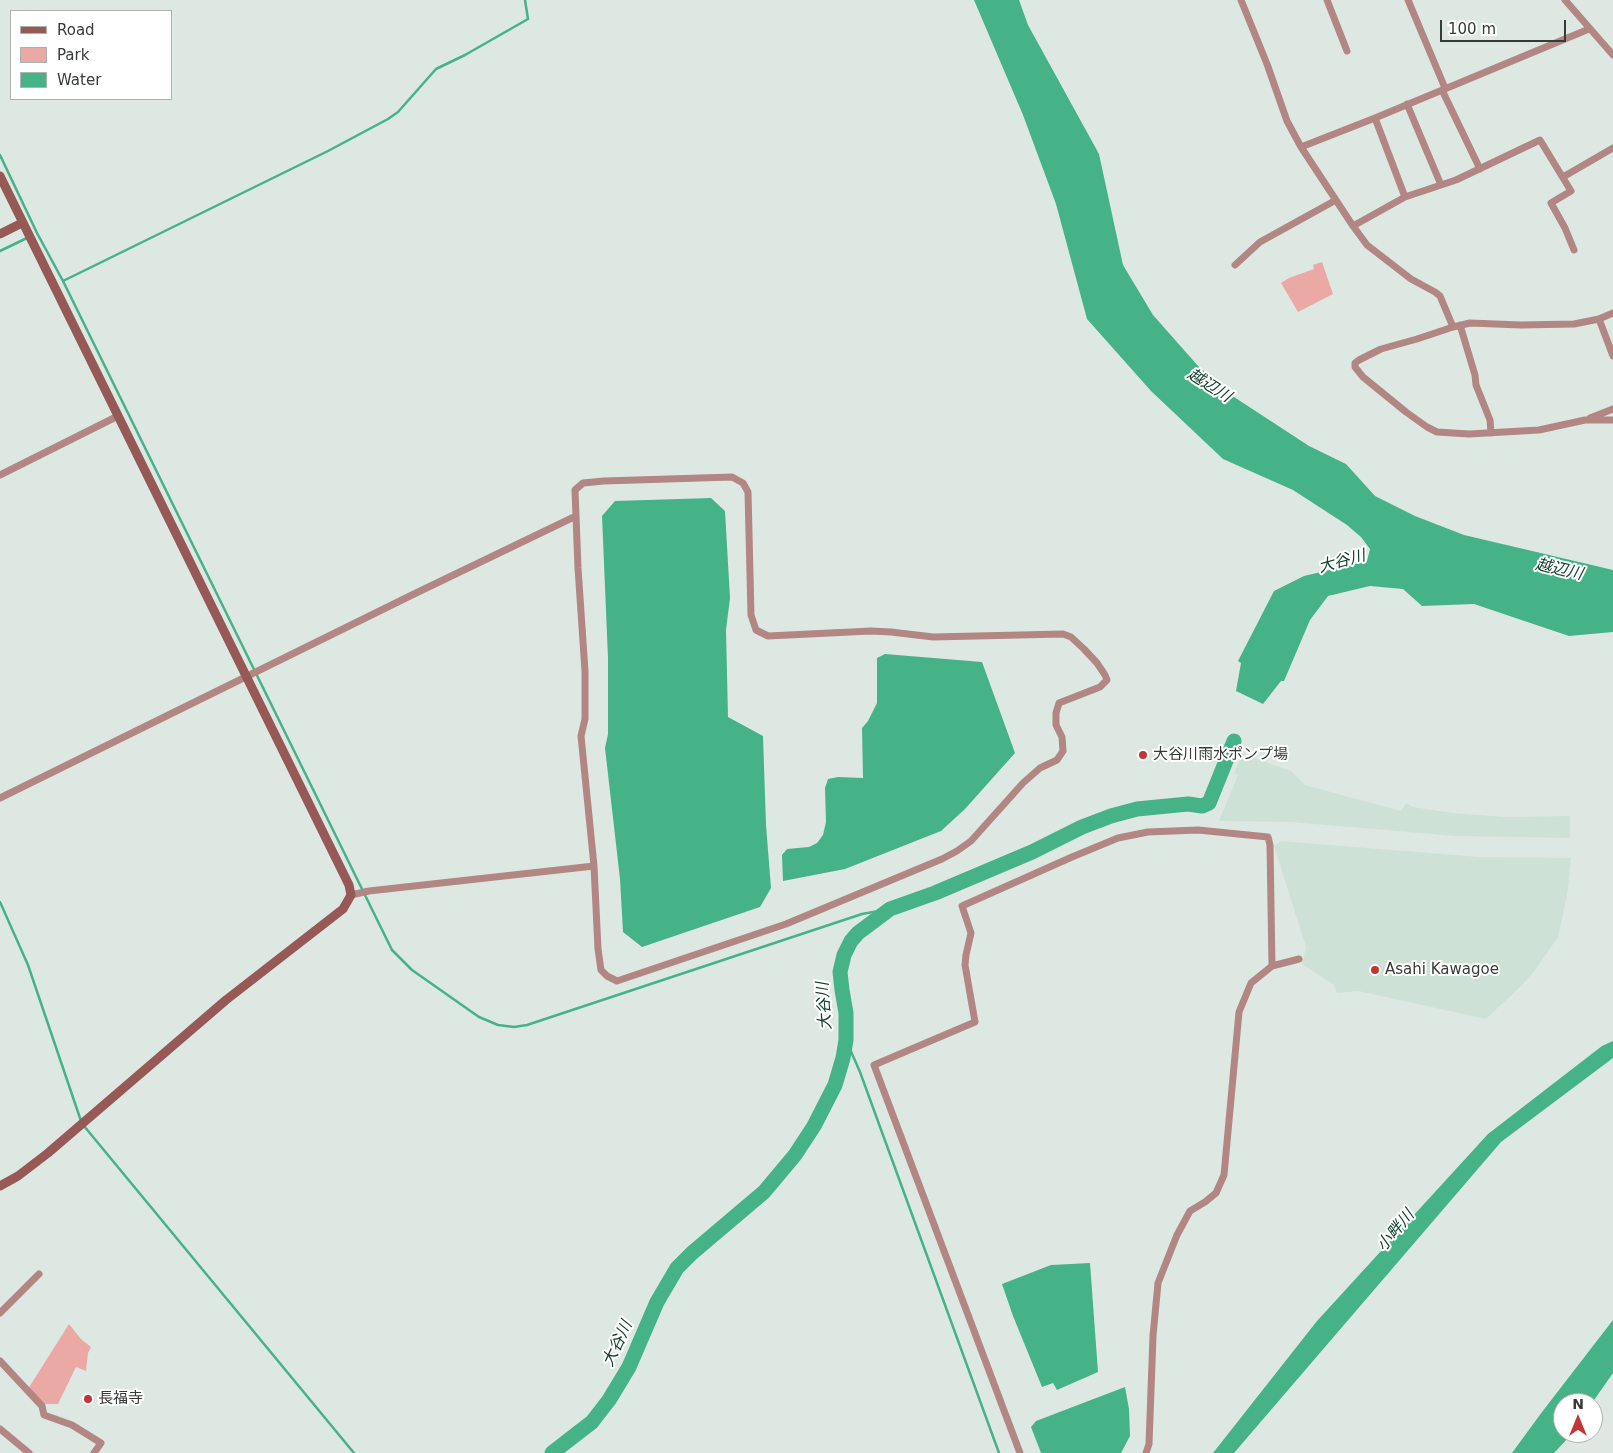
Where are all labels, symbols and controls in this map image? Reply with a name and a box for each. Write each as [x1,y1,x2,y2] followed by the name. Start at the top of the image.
[10,10,172,100] legend
[1443,10,1569,42] scale bar
[1448,20,1496,38] text: 100 m
[57,21,95,39] text: Road
[57,46,89,64] text: Park
[57,71,101,89] text: Water
[1184,365,1234,407] water label: 越辺川
[1316,547,1368,577] water label: 大谷川
[1533,555,1585,585] water label: 越辺川
[1153,746,1288,764] place label: 大谷川雨水ポンプ場
[1137,749,1149,761] marker: 大谷川雨水ポンプ場
[1385,961,1499,979] place label: Asahi Kawagoe
[1369,964,1381,976] marker: Asahi Kawagoe
[814,981,836,1031] water label: 大谷川
[1373,1206,1419,1256] water label: 小畔川
[599,1318,637,1370] water label: 大谷川
[98,1390,143,1408] place label: 長福寺
[82,1393,94,1405] marker: 長福寺
[1553,1393,1603,1443] north arrow
[1572,1396,1584,1412] text: N

